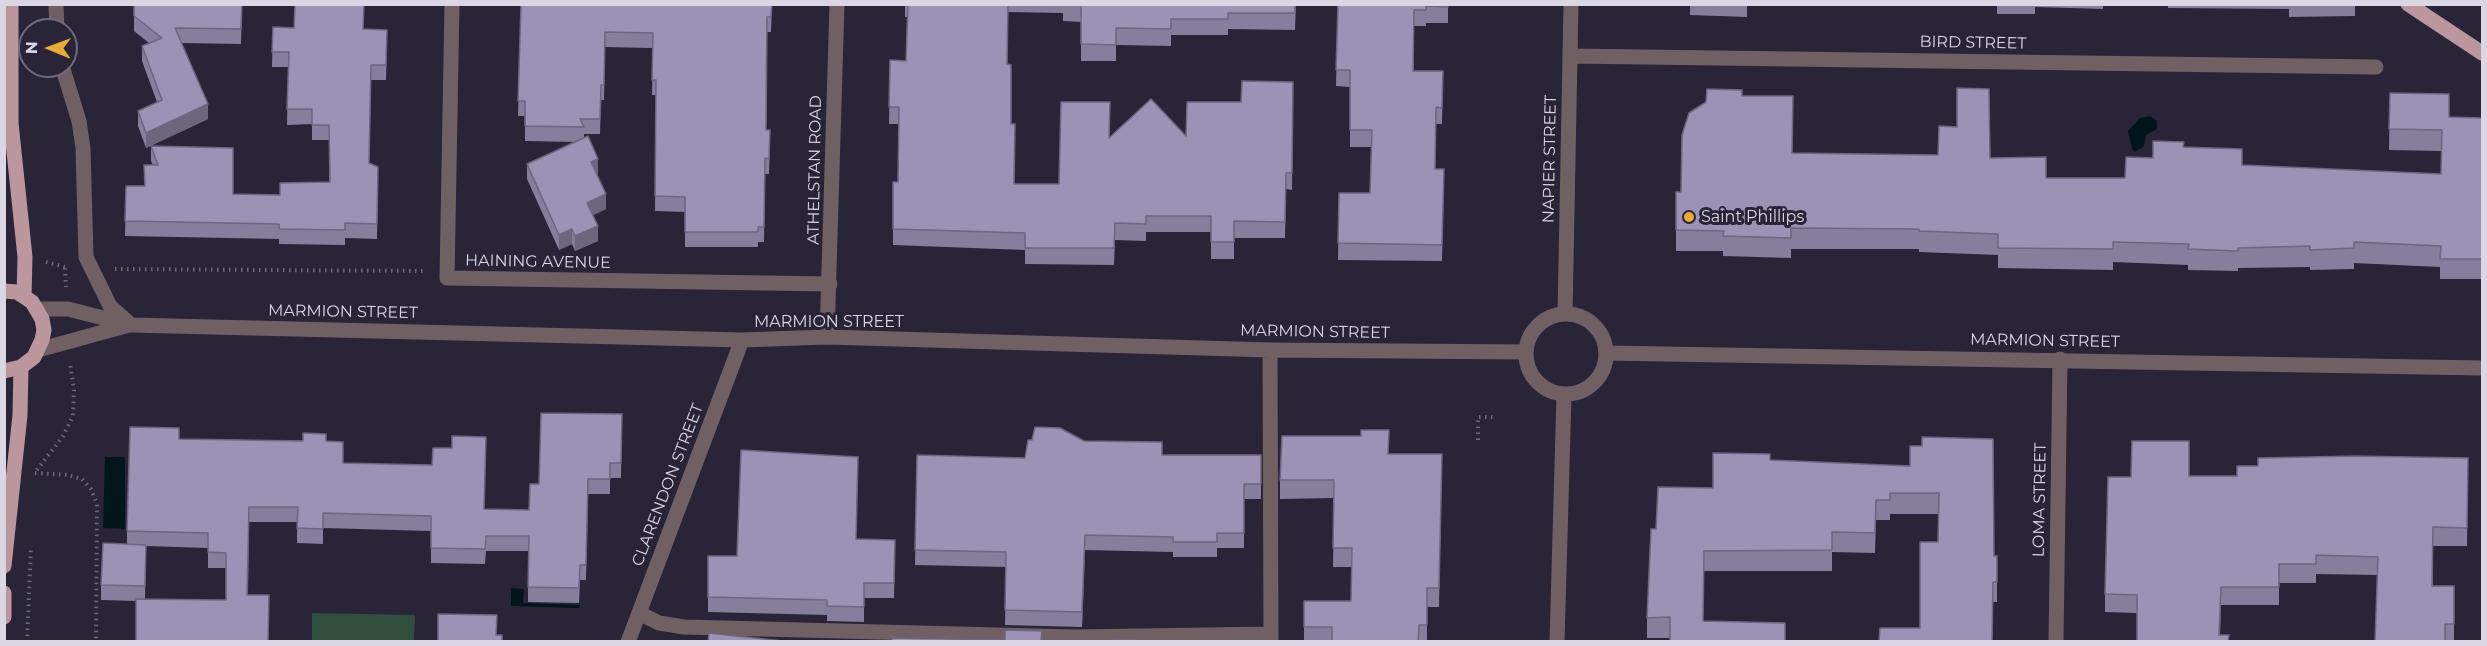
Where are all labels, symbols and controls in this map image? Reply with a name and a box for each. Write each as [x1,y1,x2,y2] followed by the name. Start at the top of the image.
[18,18,78,78] north arrow
[1919,32,2027,54] street label: BIRD STREET
[22,41,41,54] text: N
[804,95,826,245] street label: ATHELSTAN ROAD
[1539,95,1561,223] street label: NAPIER STREET
[1701,207,1804,227] place label: Saint Phillips
[1682,210,1696,224] marker: Saint Phillips
[465,251,611,273] street label: HAINING AVENUE
[268,301,418,323] street label: MARMION STREET
[754,312,904,332] street label: MARMION STREET
[1240,321,1390,343] street label: MARMION STREET
[1970,330,2120,352] street label: MARMION STREET
[628,401,708,569] street label: CLARENDON STREET
[2029,443,2051,557] street label: LOMA STREET

